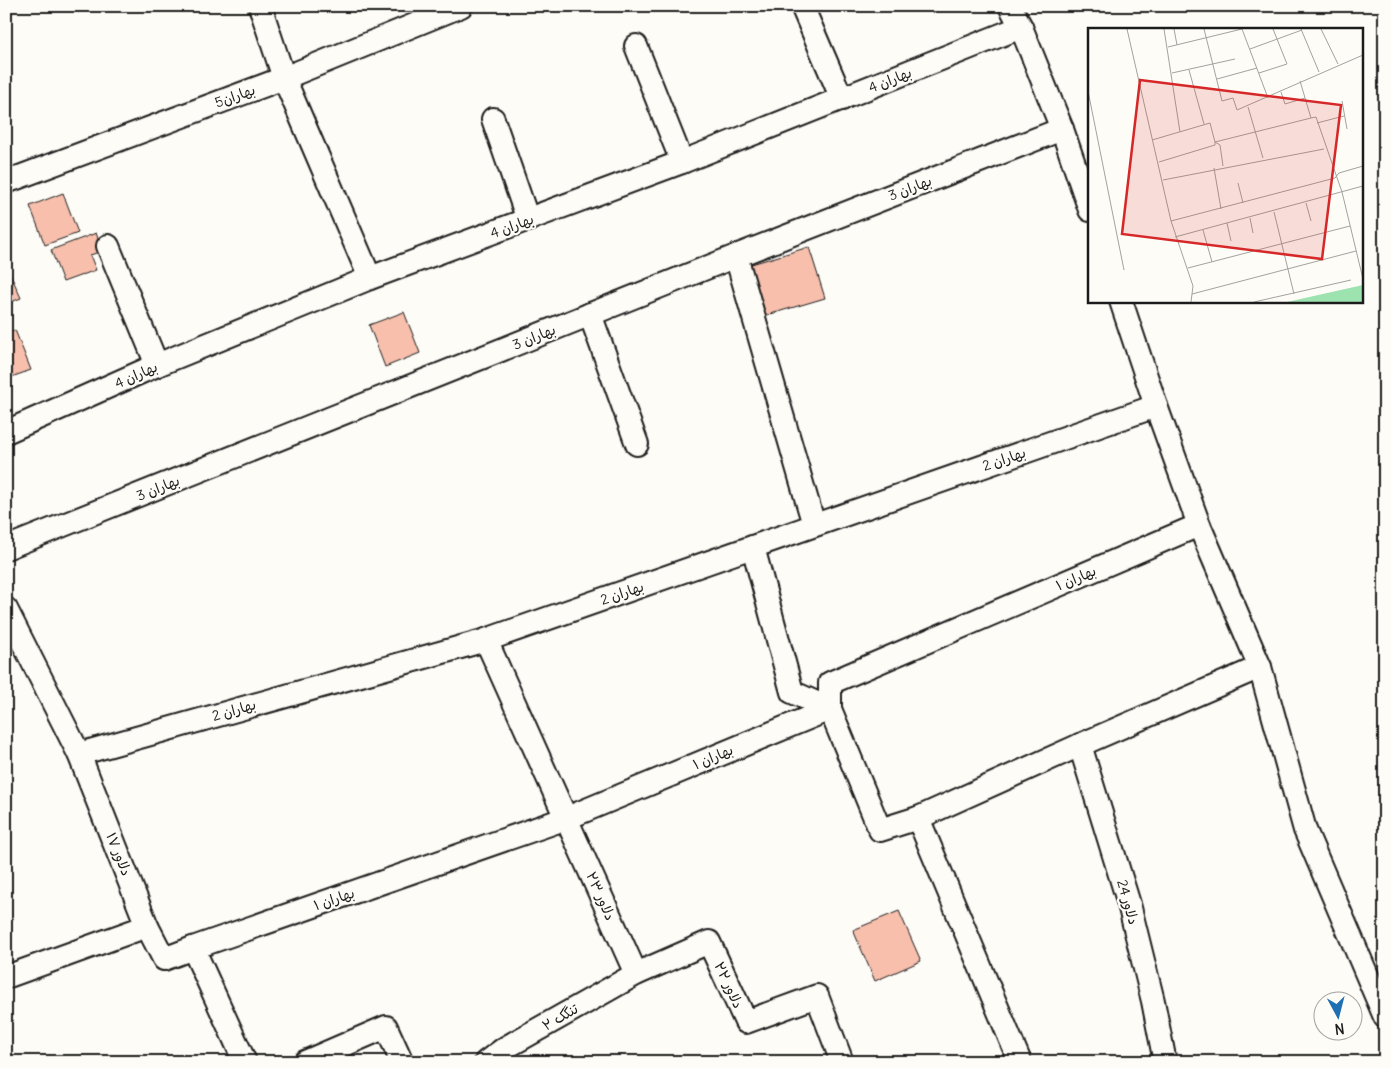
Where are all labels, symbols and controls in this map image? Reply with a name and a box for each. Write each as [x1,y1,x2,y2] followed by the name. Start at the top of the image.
[1088,28,1364,302] inset map
[866,63,914,97] street label: بهاران 4
[212,80,258,112] street label: بهاران5
[886,172,934,204] street label: بهاران 3
[488,210,536,242] street label: بهاران 4
[510,320,558,354] street label: بهاران 3
[112,358,160,392] street label: بهاران 4
[980,443,1028,475] street label: بهاران 2
[134,471,182,505] street label: بهاران 3
[1053,561,1099,595] street label: بهاران ۱
[598,577,646,609] street label: بهاران 2
[210,695,258,725] street label: بهاران 2
[690,740,736,774] street label: بهاران ۱
[102,830,136,878] street label: دلاور ۱۷
[582,869,620,923] street label: دلاور ۲۳
[1113,877,1143,927] street label: دلاور 24
[311,884,357,914] street label: بهاران ۱
[710,959,748,1011] street label: دلاور ۲۲
[1314,990,1364,1040] north arrow
[539,999,582,1034] street label: تنگک ۲
[1334,1019,1345,1038] text: N

